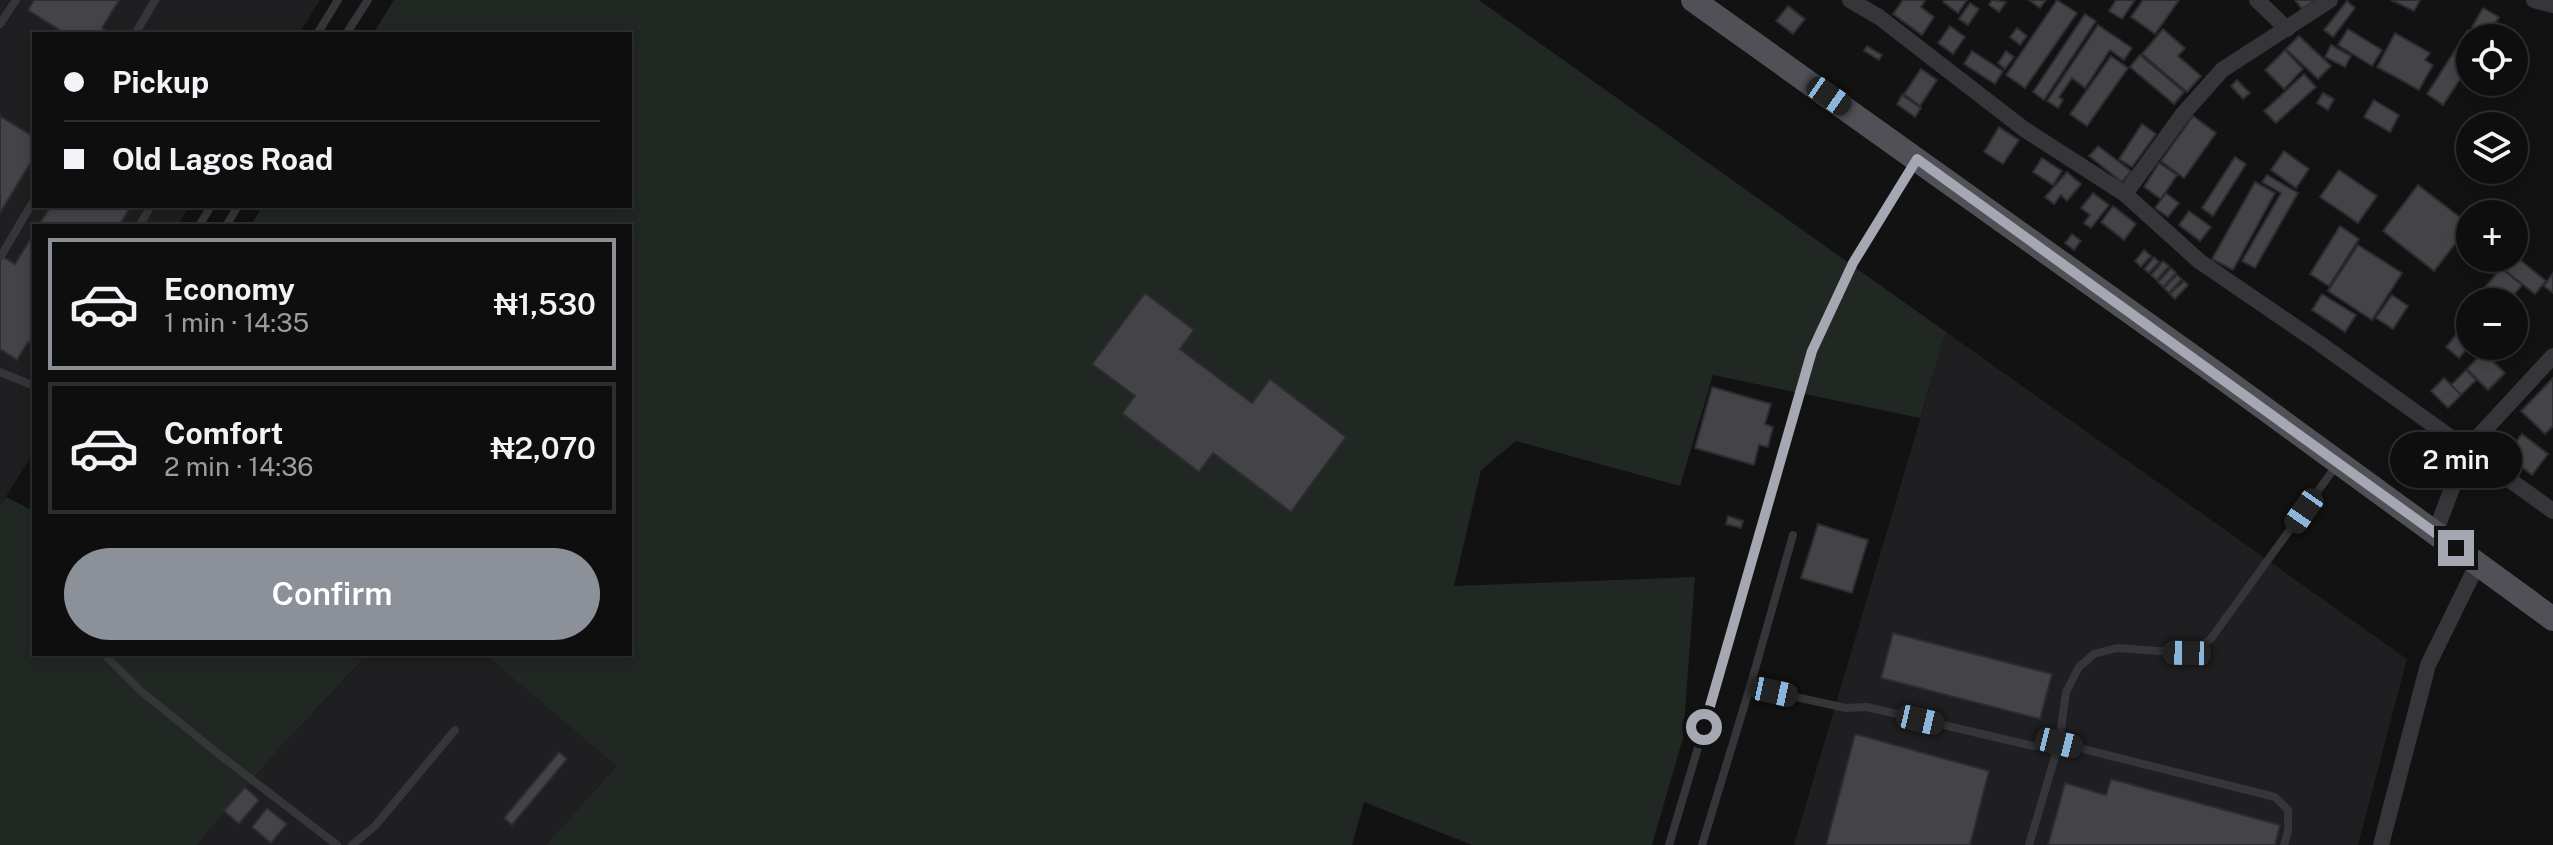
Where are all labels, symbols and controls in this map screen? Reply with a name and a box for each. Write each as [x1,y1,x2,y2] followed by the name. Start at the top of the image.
[2456,24,2528,360] map controls
[2456,24,2528,96] button: locate
[112,64,209,100] text: Pickup
[1802,72,1856,120] car
[2456,112,2528,184] button: layers
[112,141,333,177] text: Old Lagos Road
[2456,200,2528,272] button: +
[68,268,140,340] icon: car
[164,271,295,307] text: Economy
[494,286,596,322] text: ₦1,530
[2456,288,2528,360] button: −
[164,307,309,338] text: 1 min · 14:35
[68,412,140,484] icon: car
[164,415,283,451] text: Comfort
[490,430,596,466] text: ₦2,070
[2390,432,2522,488] callout: 2 min
[2422,444,2490,475] text: 2 min
[164,451,314,482] text: 2 min · 14:36
[2280,484,2328,538] car
[2438,530,2474,566] route end
[64,548,600,640] button: Confirm
[2163,641,2211,665] car
[1748,675,1800,709] car
[1894,703,1946,737] car
[1686,709,1722,745] route start
[2033,726,2085,760] car

